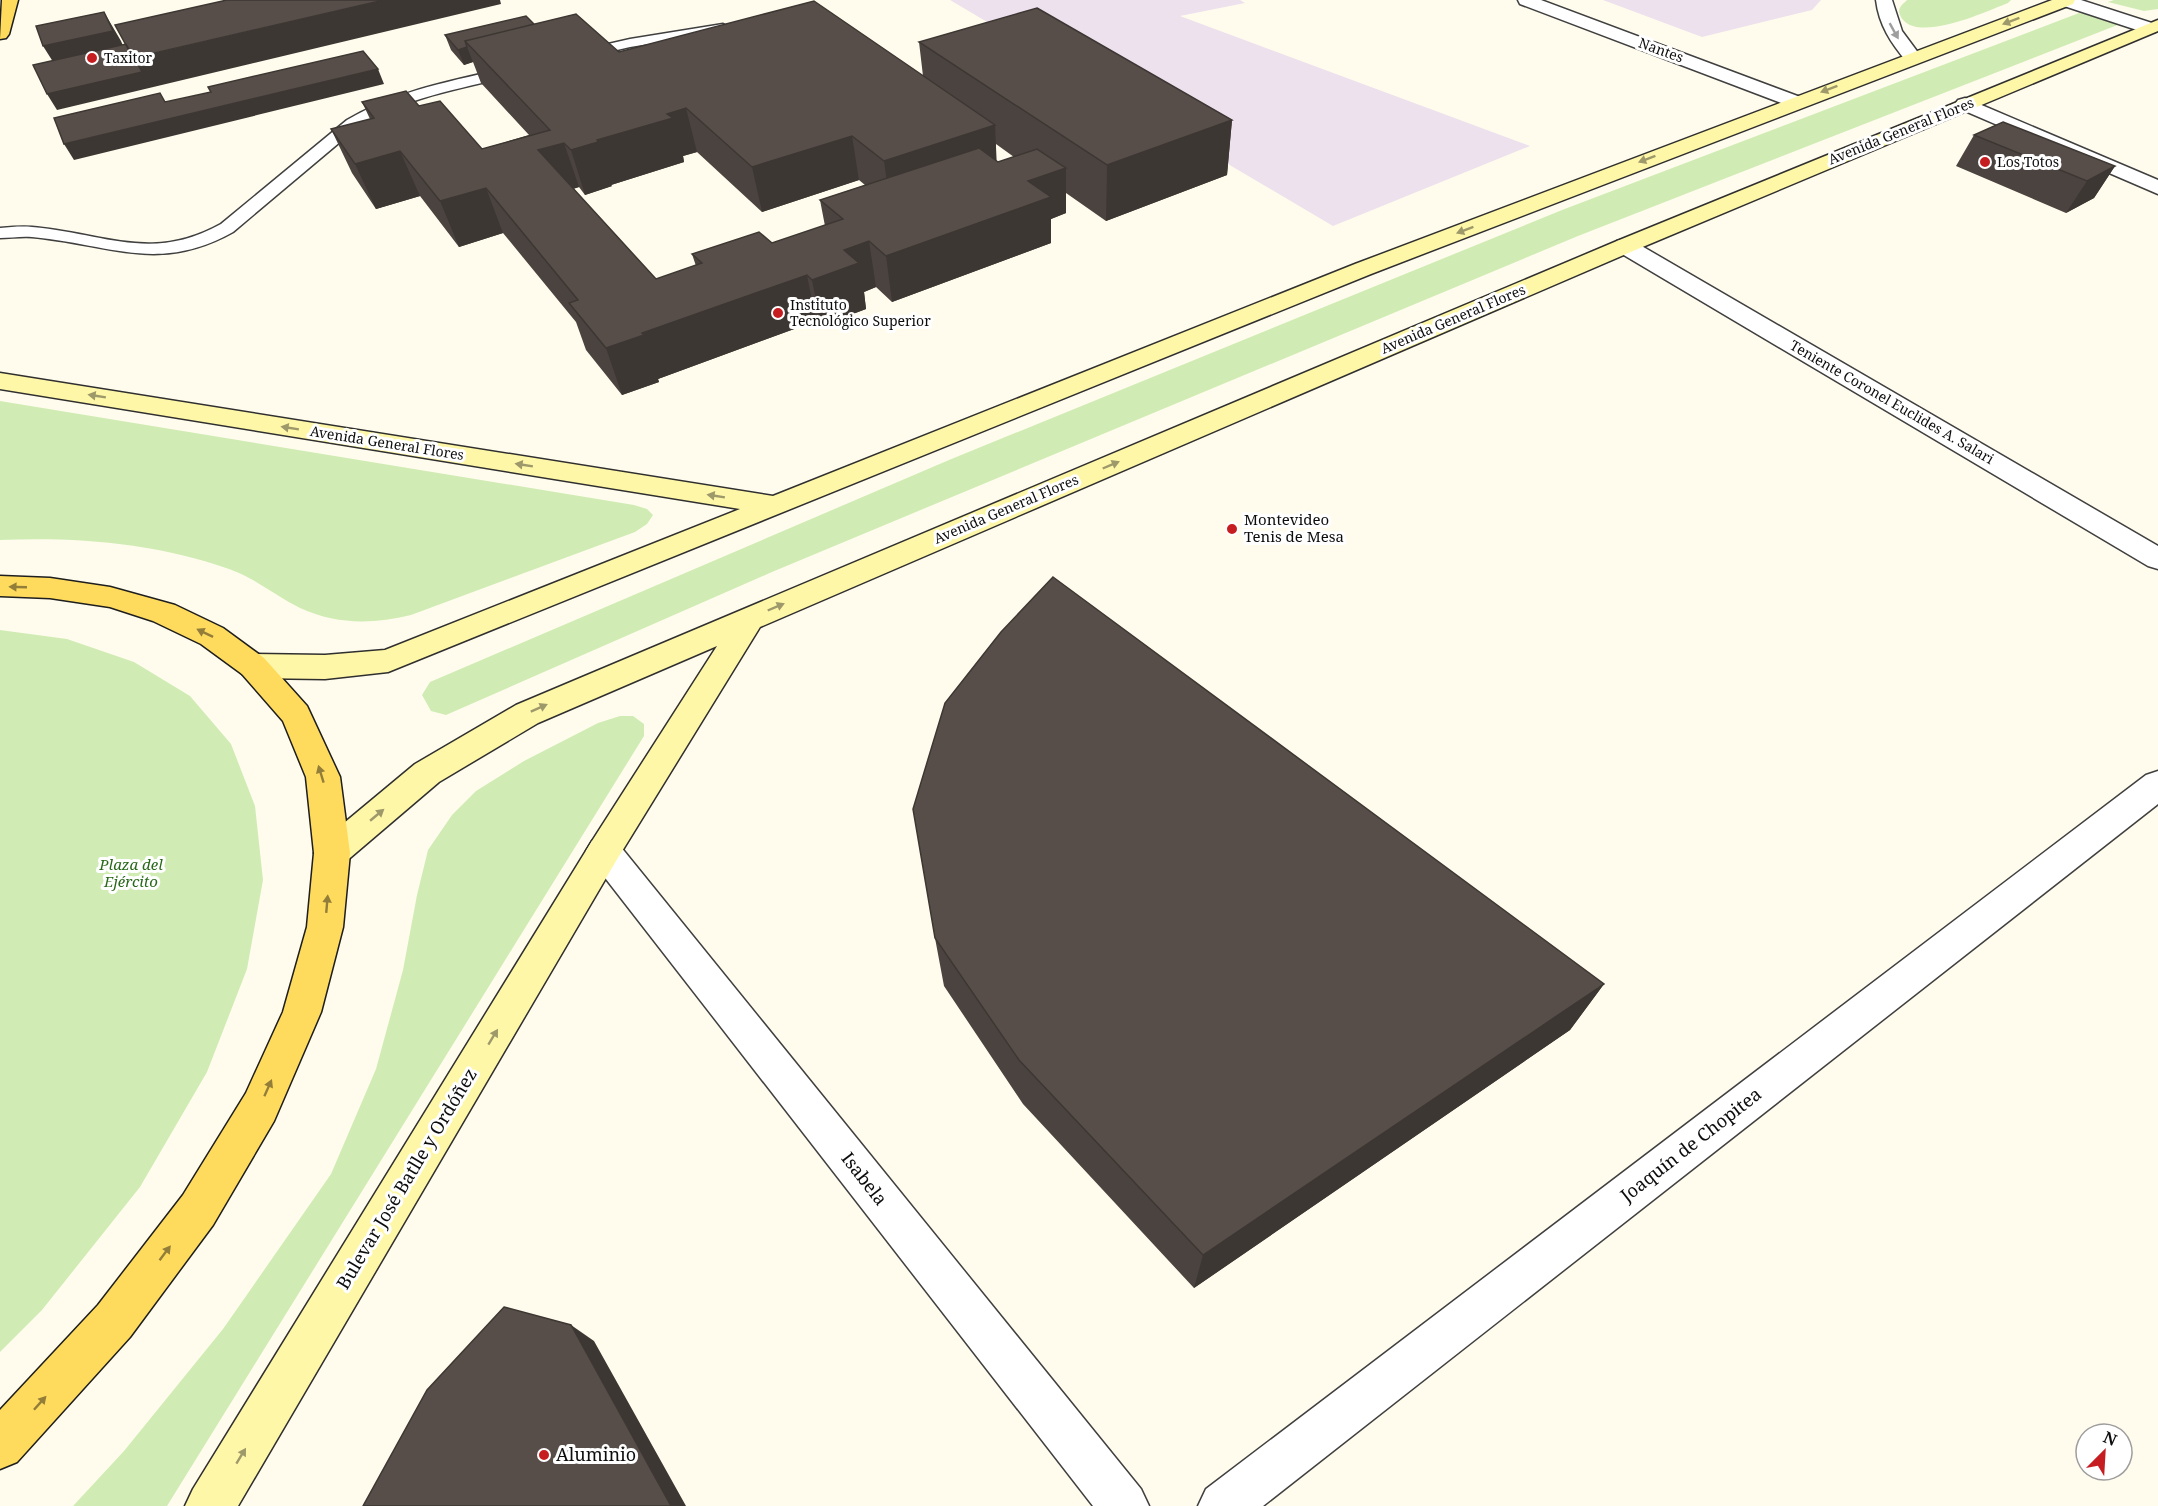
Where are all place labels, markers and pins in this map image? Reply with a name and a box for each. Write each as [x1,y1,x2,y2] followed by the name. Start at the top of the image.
[104,48,153,67] place label: Taxitor
[85,51,99,65] marker: Taxitor
[1997,152,2059,171] place label: Los Totos
[1978,155,1992,169] marker: Los Totos
[790,295,931,330] place label: Instituto Tecnológico Superior
[771,306,785,320] marker: Instituto Tecnológico Superior
[1244,509,1344,546] place label: Montevideo Tenis de Mesa
[1225,522,1239,536] marker: Montevideo Tenis de Mesa
[556,1442,636,1466] place label: Aluminio
[537,1448,551,1462] marker: Aluminio

